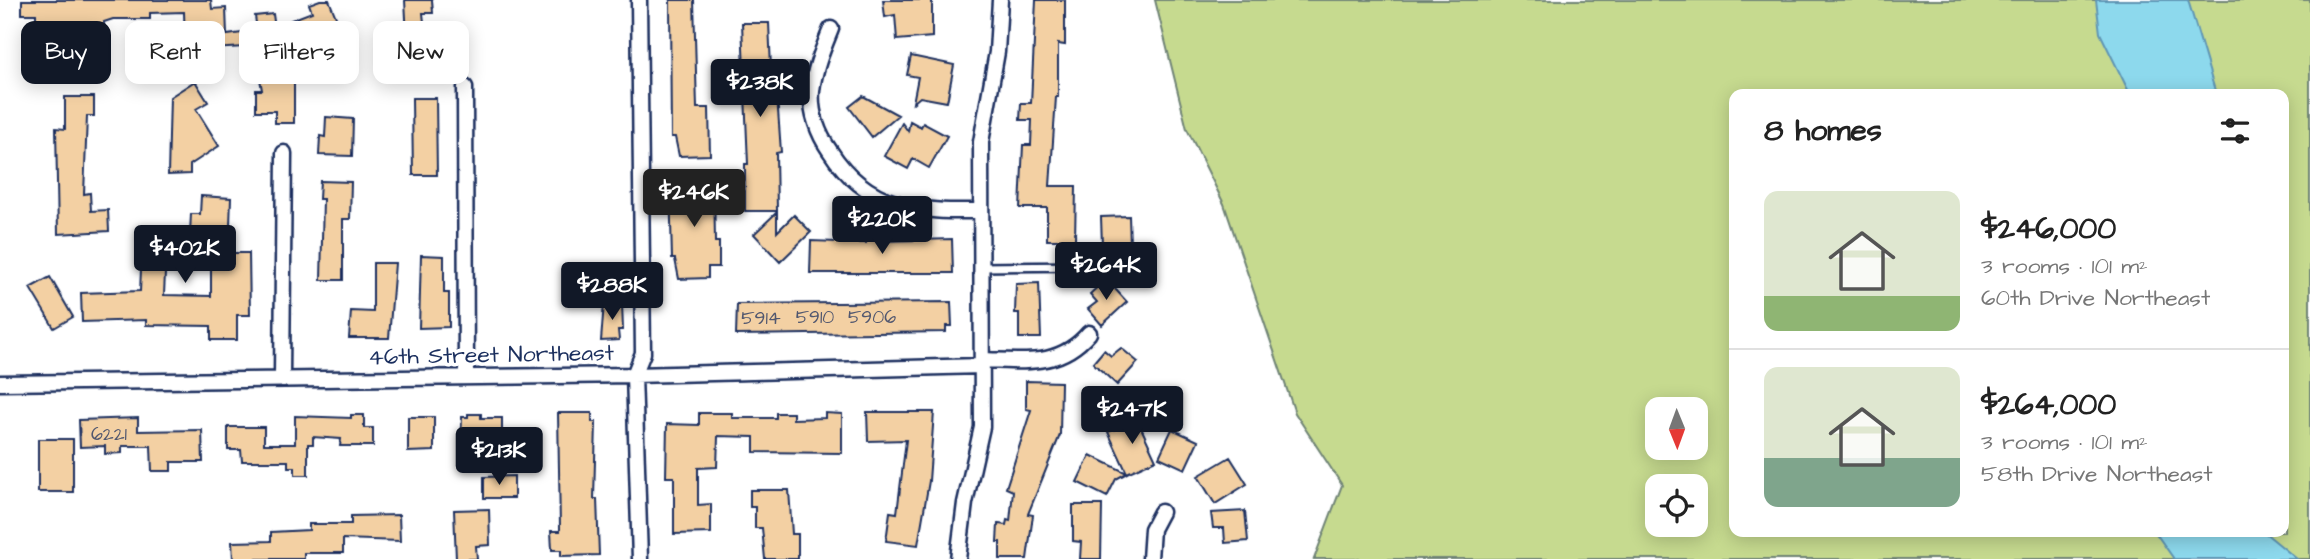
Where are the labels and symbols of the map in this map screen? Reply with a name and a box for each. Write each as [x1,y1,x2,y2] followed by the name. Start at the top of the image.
[711,60,809,119] pin: $238K
[645,170,743,229] pin: $246K
[833,196,931,256] pin: $220K
[136,226,234,285] pin: $402K
[1057,243,1155,302] pin: $264K
[563,262,661,322] pin: $288K
[796,304,834,331] house number: 5910
[848,304,896,331] house number: 5906
[741,305,781,332] house number: 5914
[368,337,615,373] street label: 46th Street Northeast
[1083,386,1181,446] pin: $247K
[1645,397,1708,460] north arrow
[91,421,128,448] house number: 6221
[450,428,548,487] pin: $213K

